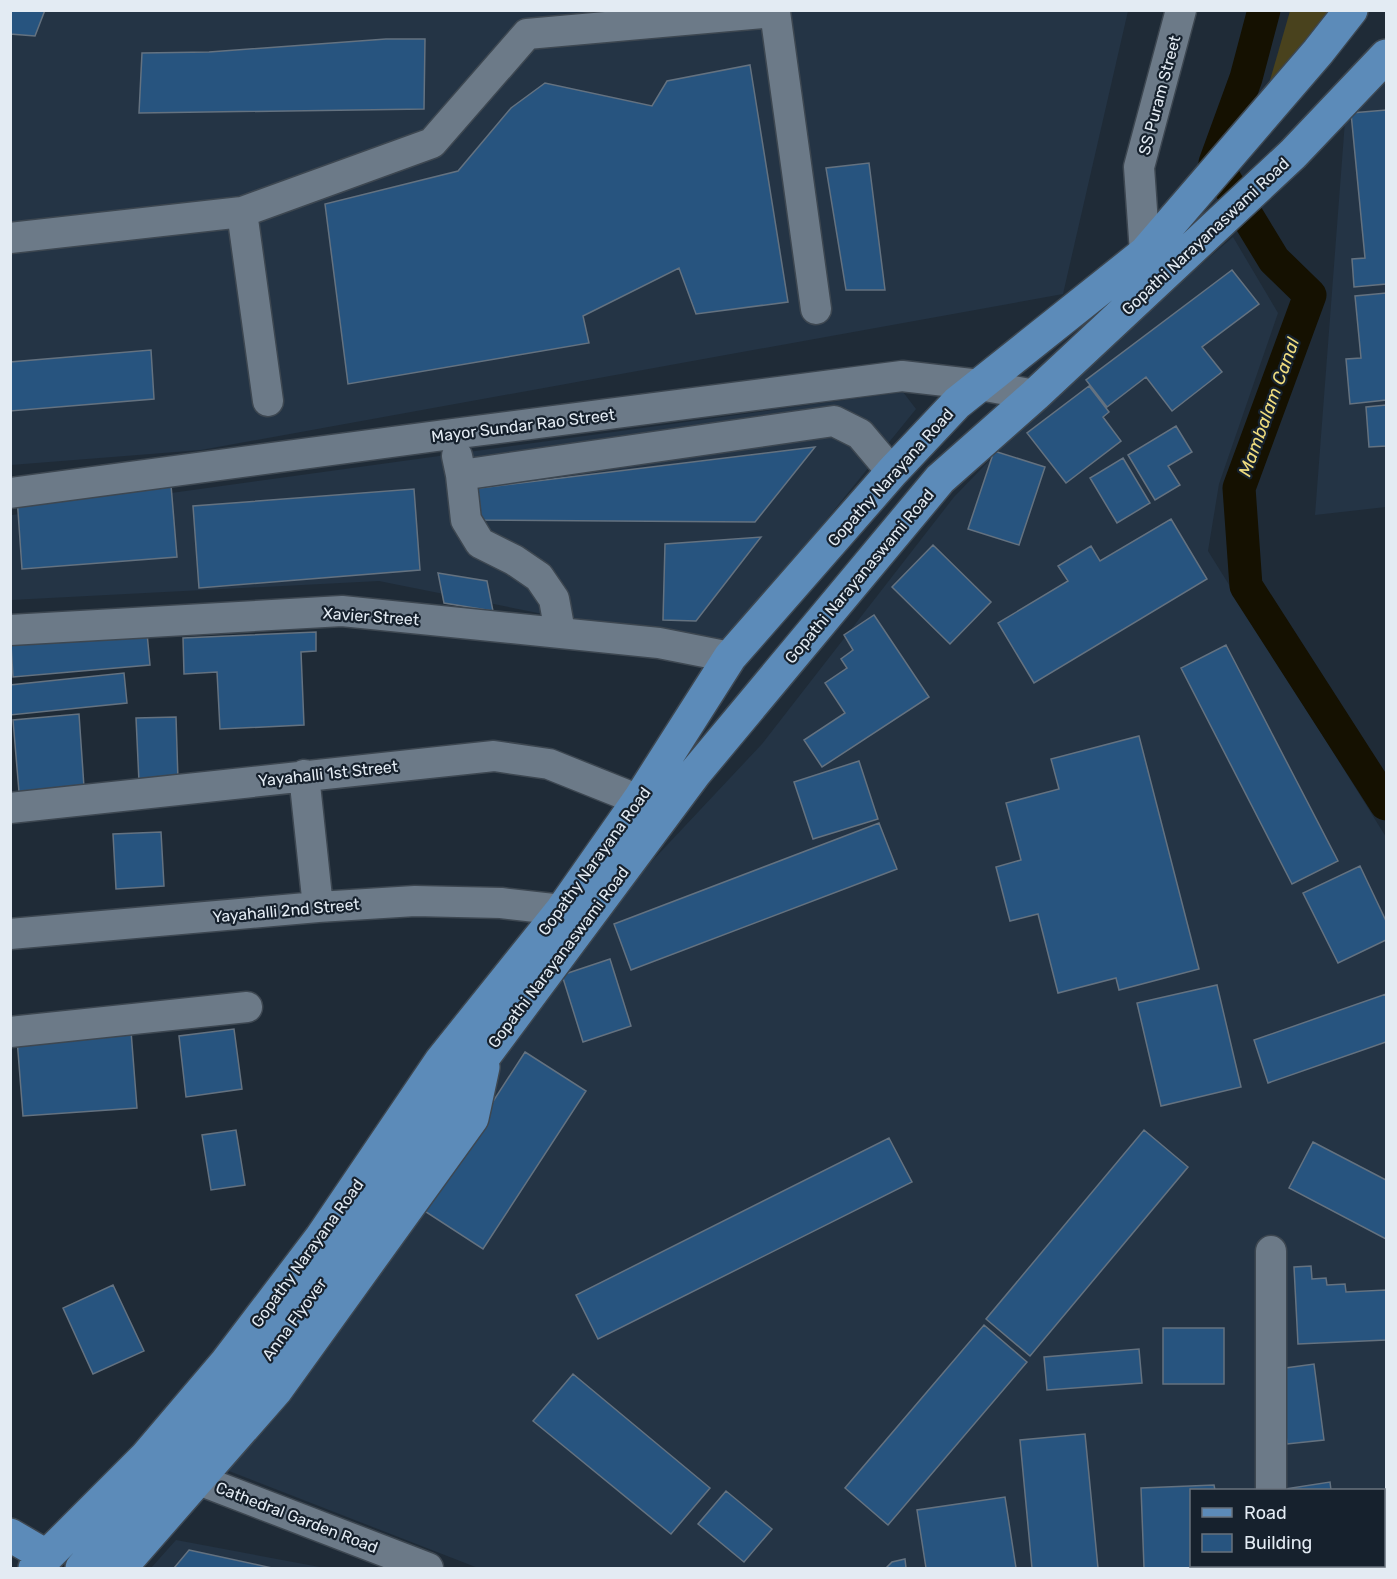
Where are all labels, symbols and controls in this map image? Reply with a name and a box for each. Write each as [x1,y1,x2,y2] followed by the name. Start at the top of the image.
[1134,33,1185,157] street label: SS Puram Street
[1118,154,1293,319] street label: Gopathi Narayanaswami Road
[1234,334,1305,479] water label: Mambalam Canal
[430,405,616,446] street label: Mayor Sundar Rao Street
[824,405,957,550] street label: Gopathy Narayana Road
[781,485,938,667] street label: Gopathi Narayanaswami Road
[322,604,420,629] street label: Xavier Street
[257,757,399,790] street label: Yayahalli 1st Street
[534,783,655,939] street label: Gopathy Narayana Road
[484,863,633,1052] street label: Gopathi Narayanaswami Road
[212,895,360,926] street label: Yayahalli 2nd Street
[247,1175,368,1331] street label: Gopathy Narayana Road
[258,1274,331,1364] street label: Anna Flyover
[213,1478,381,1557] street label: Cathedral Garden Road
[1190,1489,1385,1567] legend
[1244,1502,1287,1524] text: Road
[1244,1532,1312,1554] text: Building

